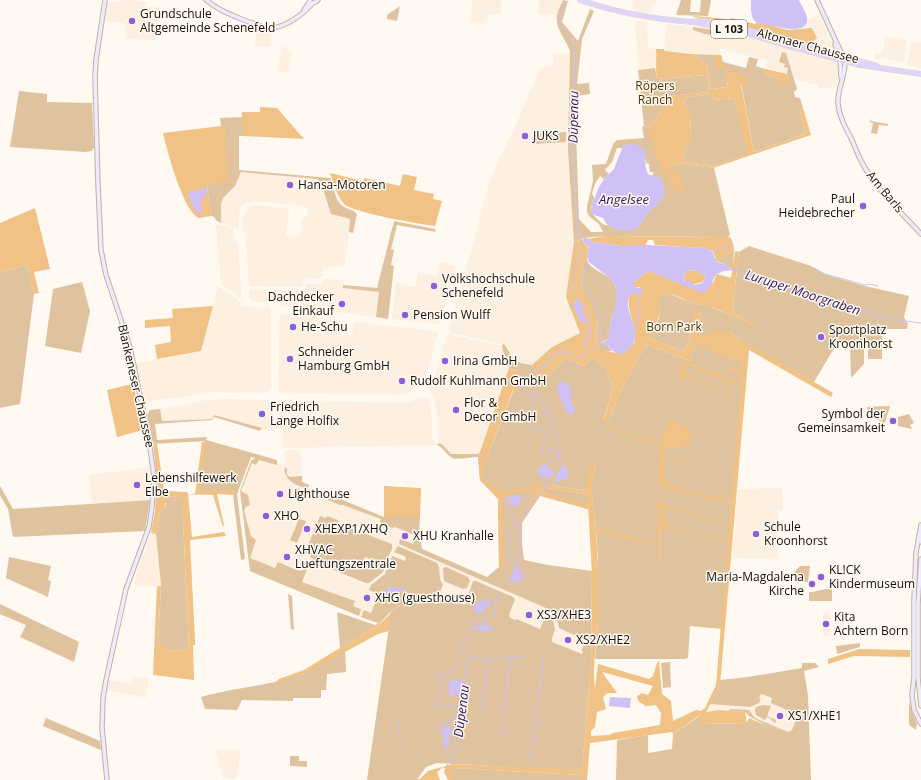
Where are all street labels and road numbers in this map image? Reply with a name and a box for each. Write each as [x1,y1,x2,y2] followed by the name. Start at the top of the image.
[711,20,747,38] road number: L 103
[755,24,861,67] street label: Altonaer Chaussee
[863,167,908,216] street label: Am Barls
[114,322,159,450] street label: Blankeneser Chaussee

